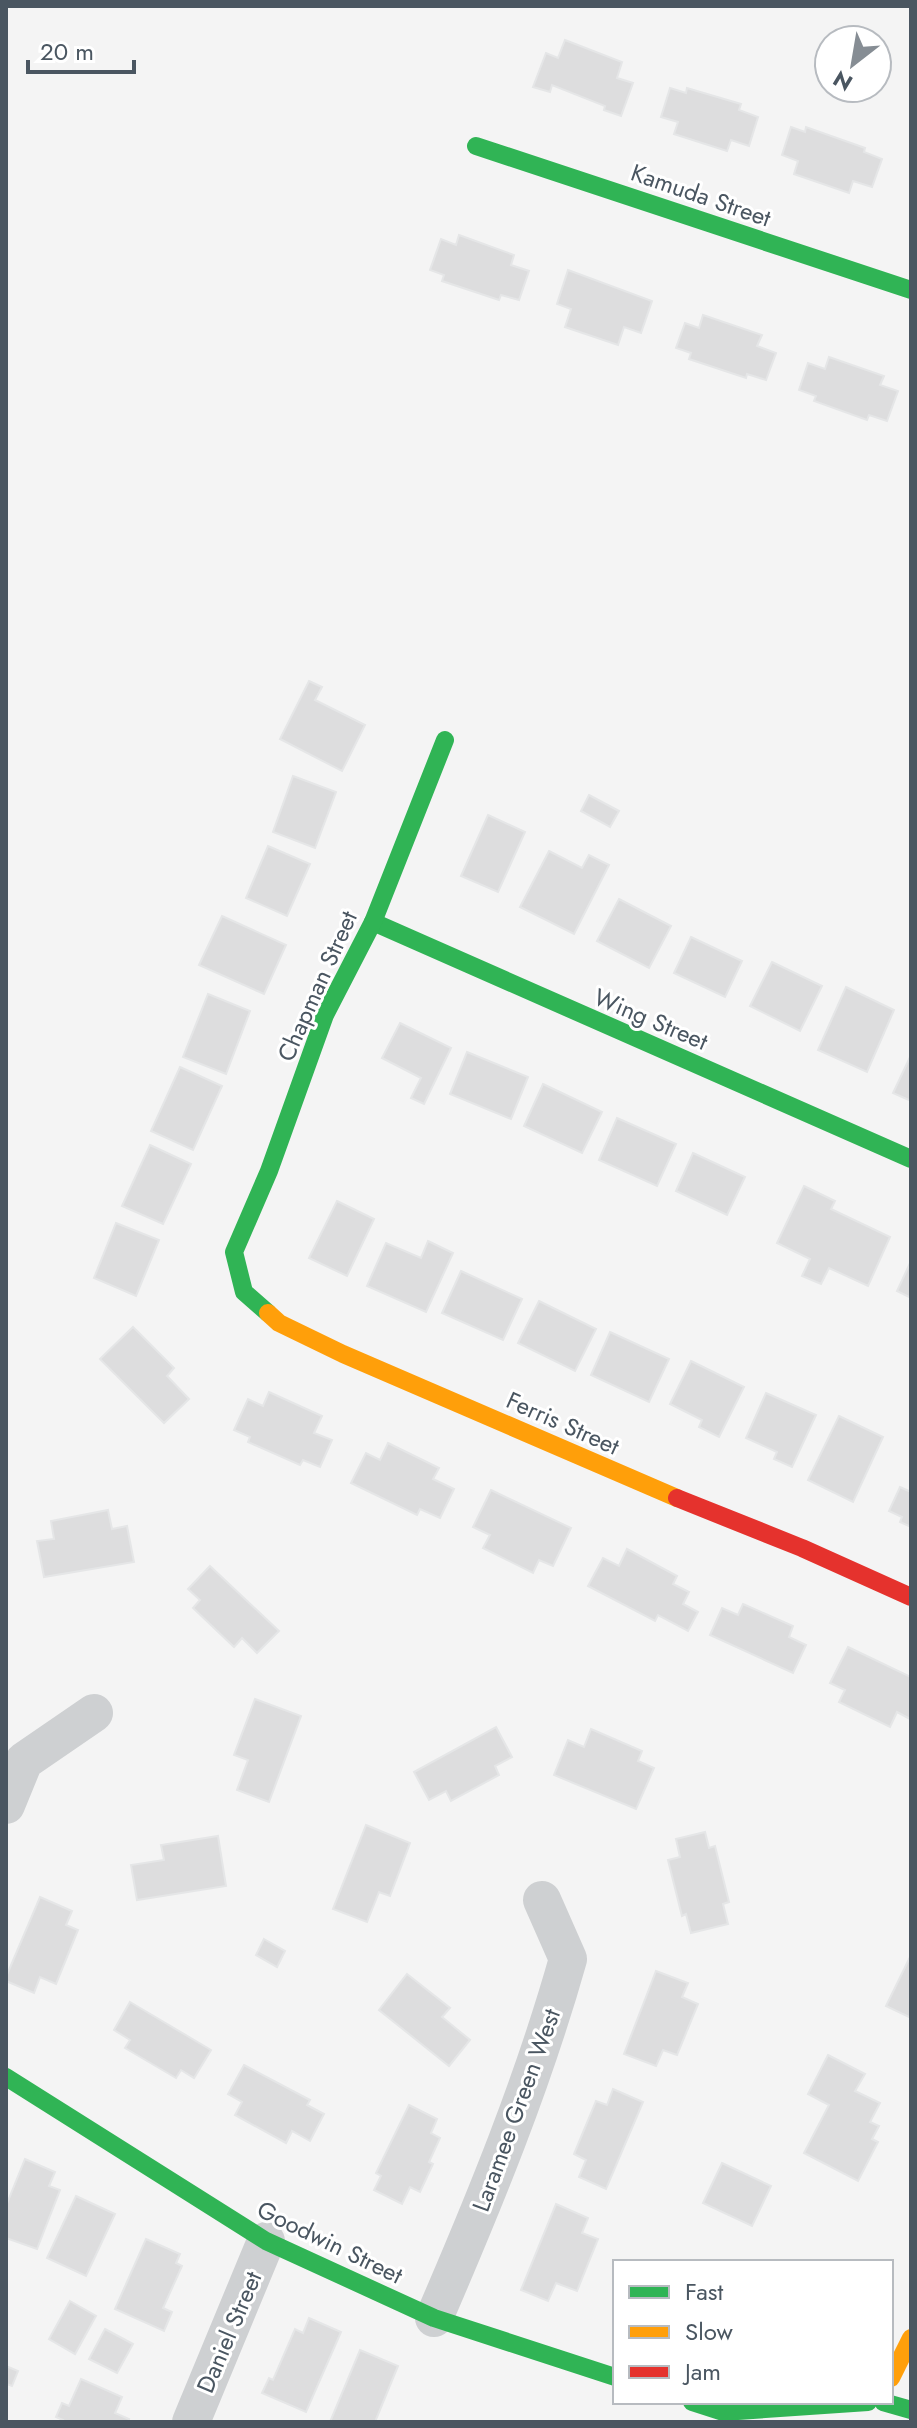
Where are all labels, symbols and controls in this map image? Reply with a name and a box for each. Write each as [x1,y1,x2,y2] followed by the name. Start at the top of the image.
[28,24,134,74] scale bar
[813,24,893,104] north arrow
[40,34,94,69] text: 20 m
[827,63,858,99] text: N
[626,155,776,235] street label: Kamuda Street
[268,905,366,1067] street label: Chapman Street
[589,979,714,1059] street label: Wing Street
[501,1383,625,1464] street label: Ferris Street
[463,2004,569,2216] street label: Laramee Green West
[251,2192,409,2292] street label: Goodwin Street
[613,2260,893,2404] legend
[188,2266,270,2398] street label: Daniel Street
[685,2274,723,2309] text: Fast
[685,2314,733,2349] text: Slow
[682,2354,721,2389] text: Jam

